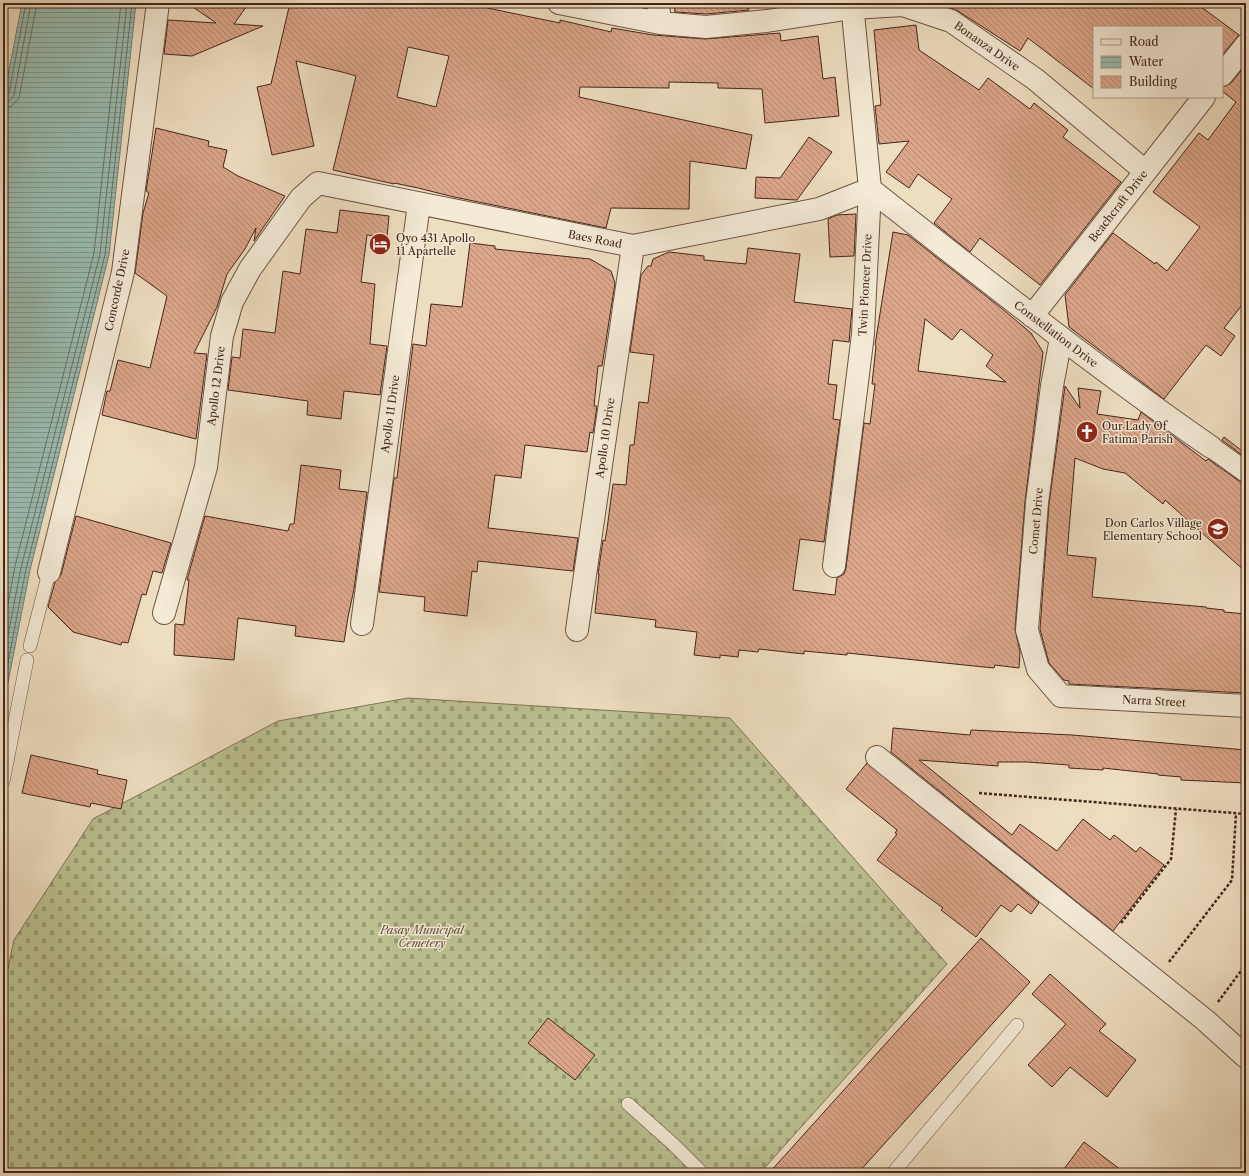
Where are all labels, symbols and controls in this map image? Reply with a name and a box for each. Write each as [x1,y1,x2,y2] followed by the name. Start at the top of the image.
[952,18,1022,74] street label: Bonanza Drive
[1093,26,1223,98] legend
[1129,34,1159,49] text: Road
[1128,54,1163,69] text: Water
[1129,74,1177,89] text: Building
[1086,167,1150,245] street label: Beachcraft Drive
[567,227,623,251] street label: Baes Road
[367,231,393,257] hotel icon: Oyo 431 Apollo 11 Apartelle
[396,231,475,258] place label: Oyo 431 Apollo 11 Apartelle
[855,233,875,337] street label: Twin Pioneer Drive
[101,248,133,332] street label: Concorde Drive
[1011,298,1101,370] street label: Constellation Drive
[204,345,228,428] street label: Apollo 12 Drive
[377,374,402,455] street label: Apollo 11 Drive
[592,397,618,480] street label: Apollo 10 Drive
[1074,419,1100,445] church icon: Our Lady Of Fatima Parish
[1102,419,1173,446] place label: Our Lady Of Fatima Parish
[1026,487,1046,555] street label: Comet Drive
[1103,516,1203,543] place label: Don Carlos Village Elementary School
[1205,516,1231,542] school or university icon: Don Carlos Village Elementary School
[1122,692,1186,710] street label: Narra Street
[379,923,465,950] park label: Pasay Municipal Cemetery

